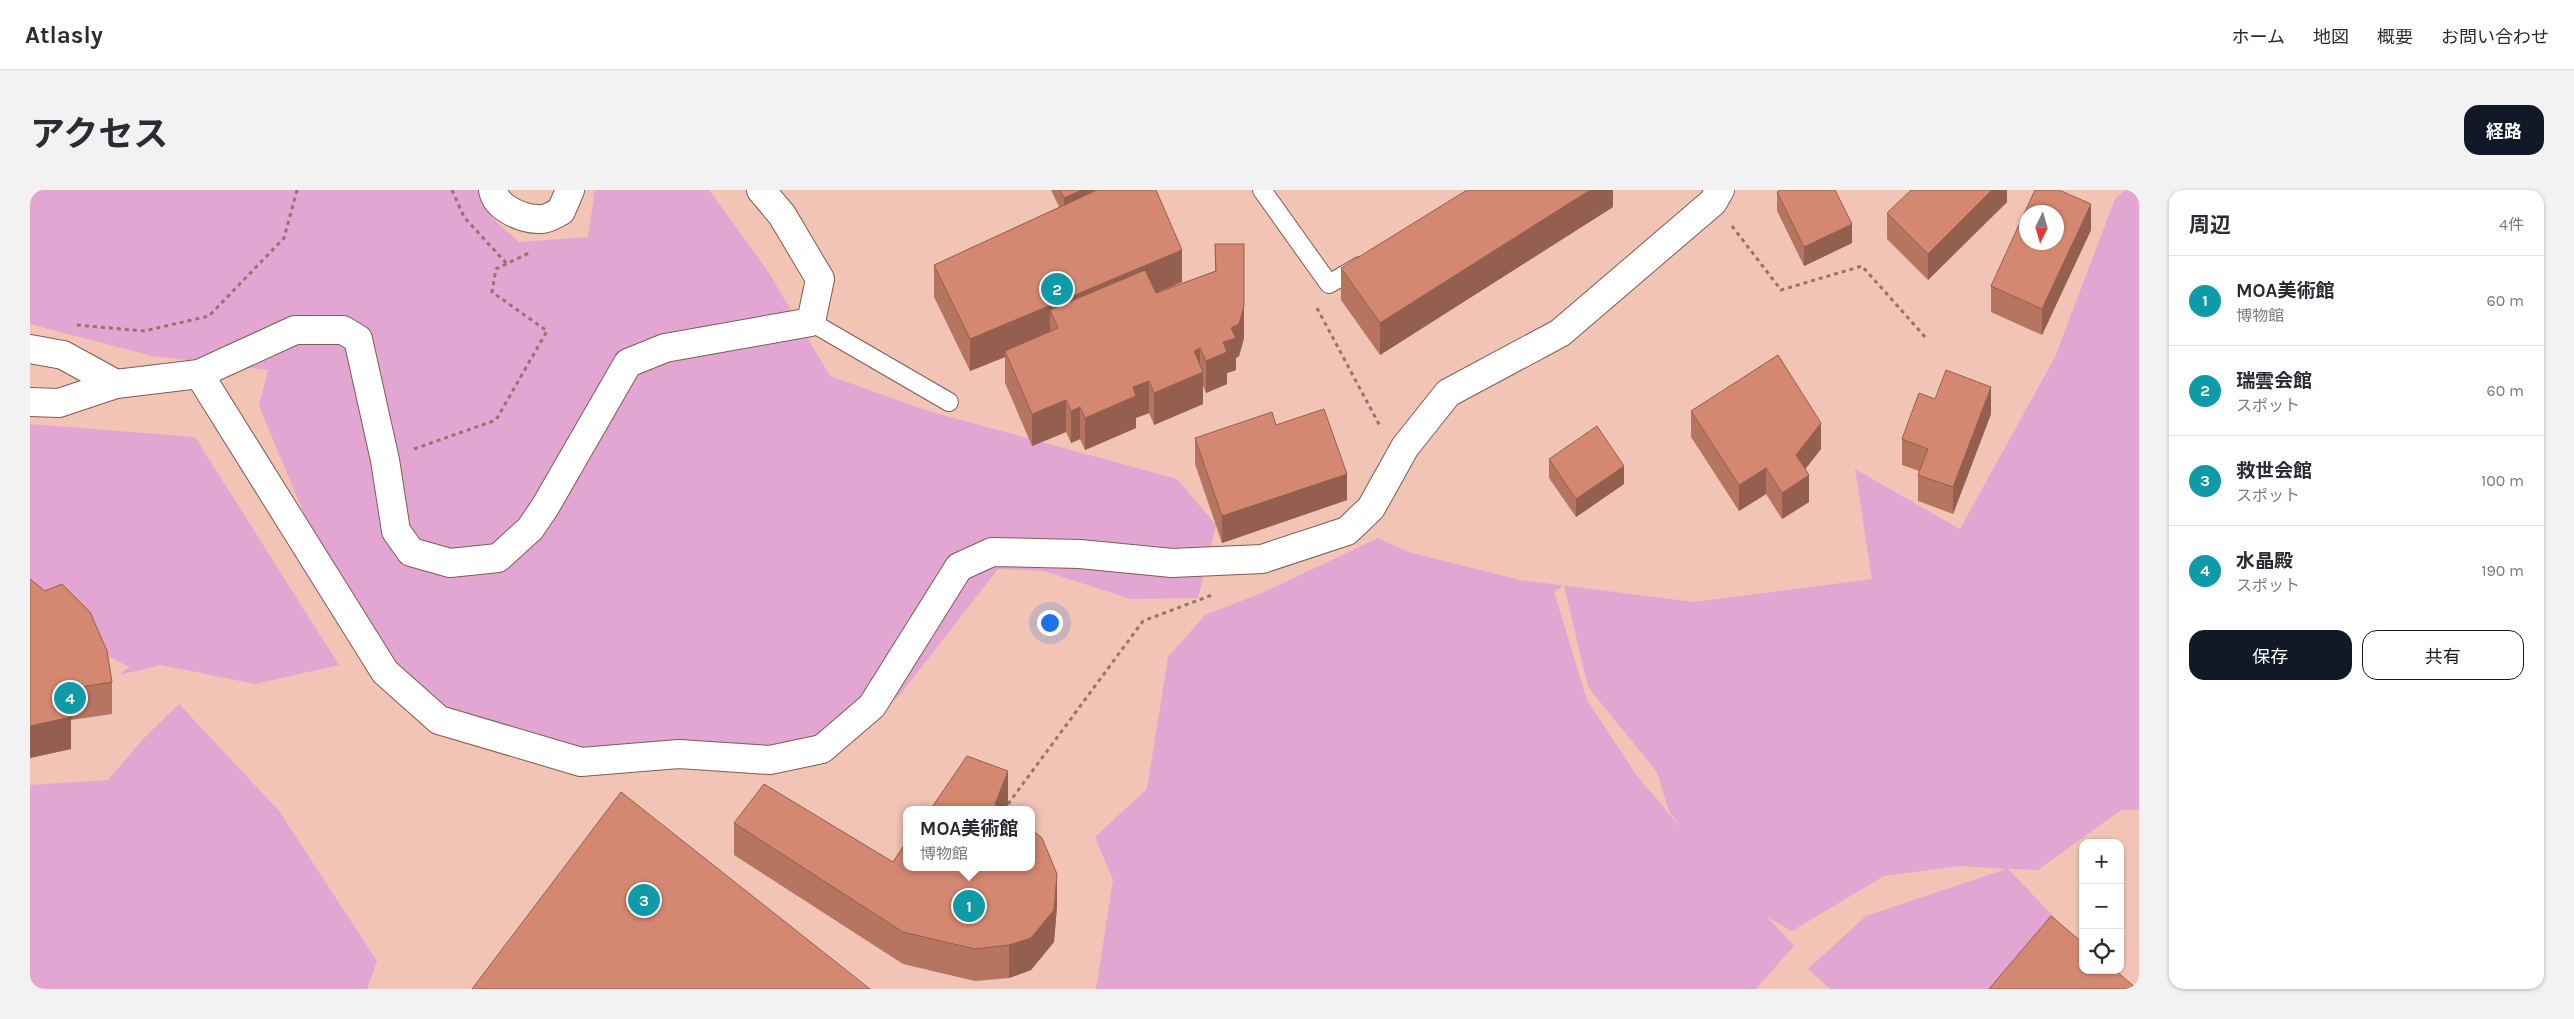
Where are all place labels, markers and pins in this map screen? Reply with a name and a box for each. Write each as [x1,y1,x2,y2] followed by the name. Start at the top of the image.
[1041,270,1073,308] pin: 2
[54,679,86,717] pin: 4
[628,881,660,919] pin: 3
[953,887,985,925] pin: 1

